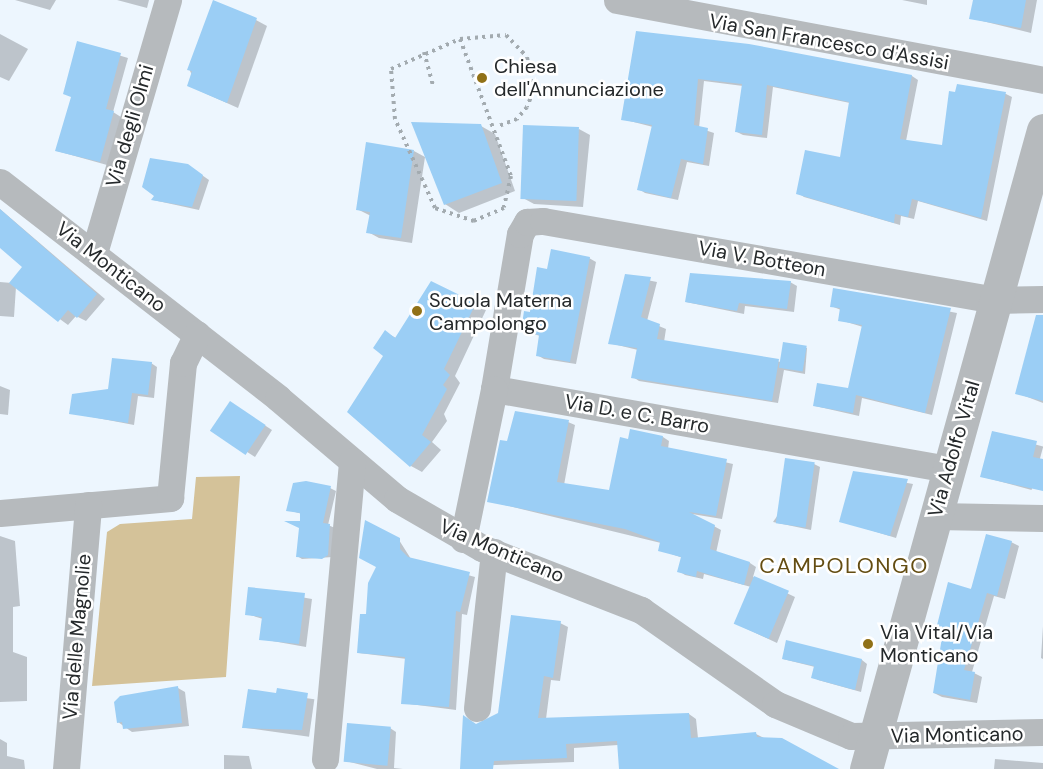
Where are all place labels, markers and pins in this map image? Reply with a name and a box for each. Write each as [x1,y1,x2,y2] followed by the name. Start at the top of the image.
[494,54,664,101] place label: Chiesa dell'Annunciazione
[475,71,489,85] marker: Chiesa dell'Annunciazione
[429,288,572,335] place label: Scuola Materna Campolongo
[410,304,424,318] marker: Scuola Materna Campolongo
[880,620,993,667] place label: Via Vital/Via Monticano
[861,637,875,651] marker: Via Vital/Via Monticano

